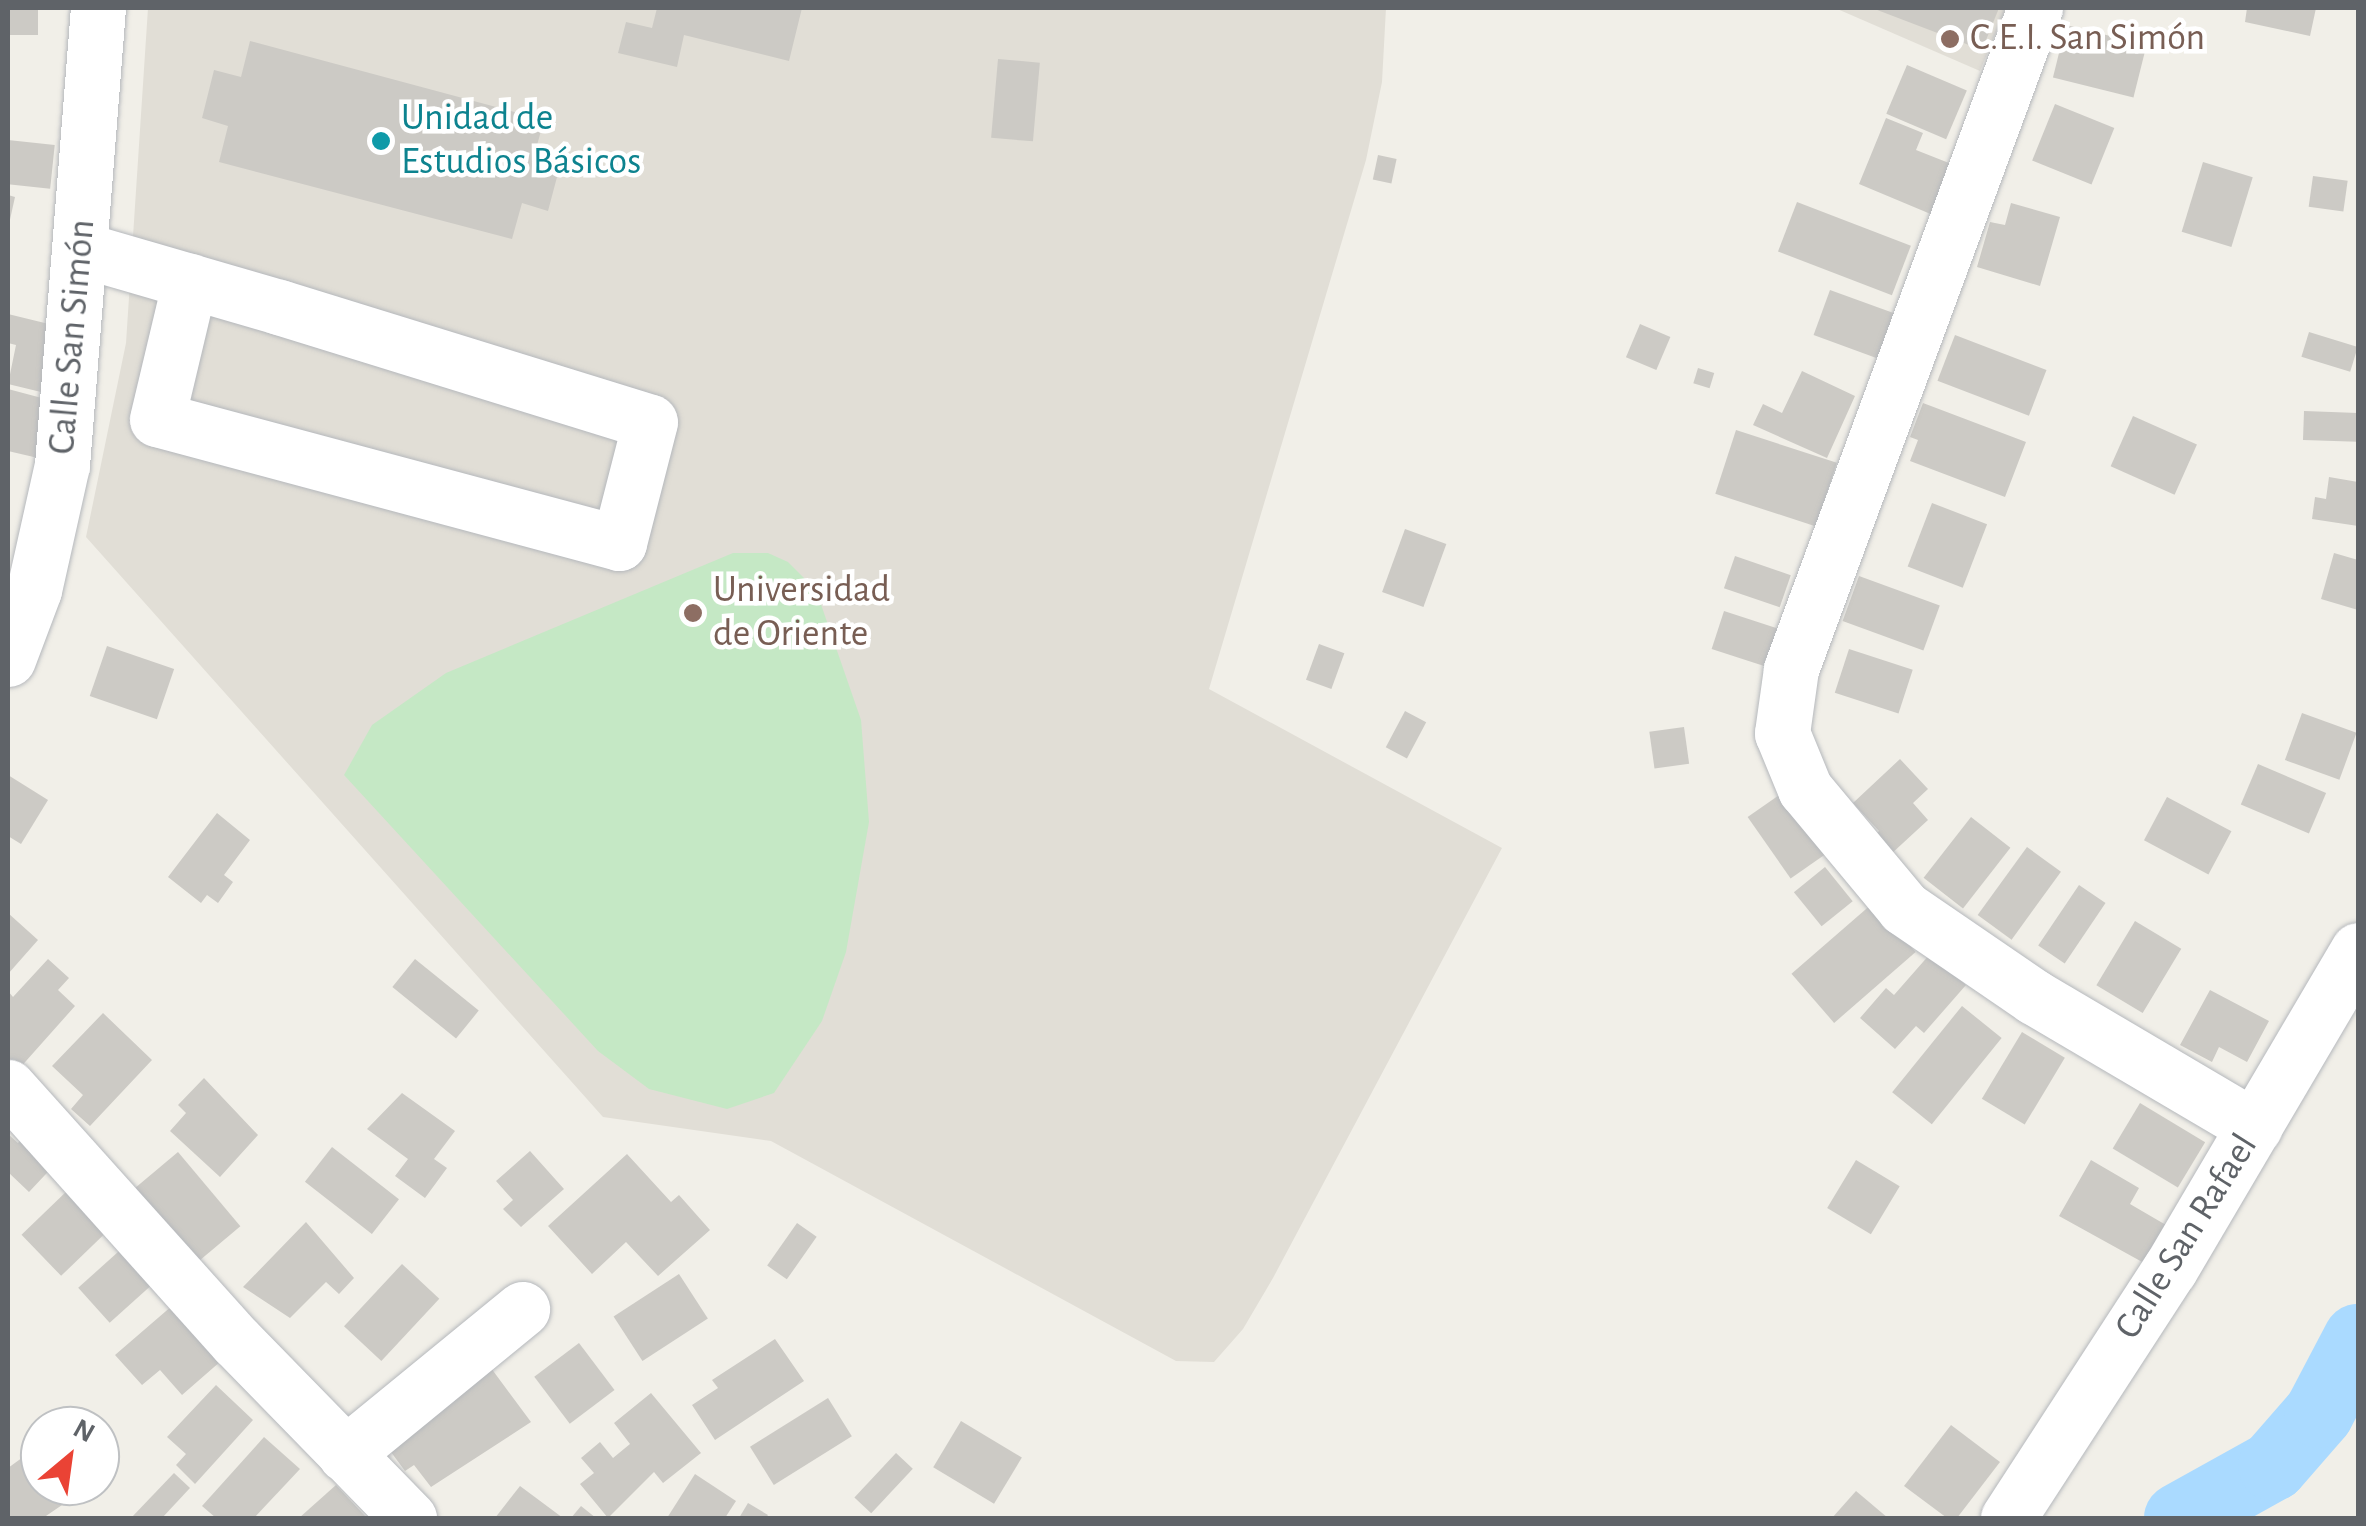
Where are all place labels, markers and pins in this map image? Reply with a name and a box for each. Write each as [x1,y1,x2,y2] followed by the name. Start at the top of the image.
[1970,16,2205,62] place label: C.E.I. San Simón
[1939,28,1961,50] marker: C.E.I. San Simón
[401,96,641,185] place label: Unidad de Estudios Básicos
[370,130,392,152] marker: Unidad de Estudios Básicos
[713,568,890,658] place label: Universidad de Oriente
[682,602,704,624] marker: Universidad de Oriente

